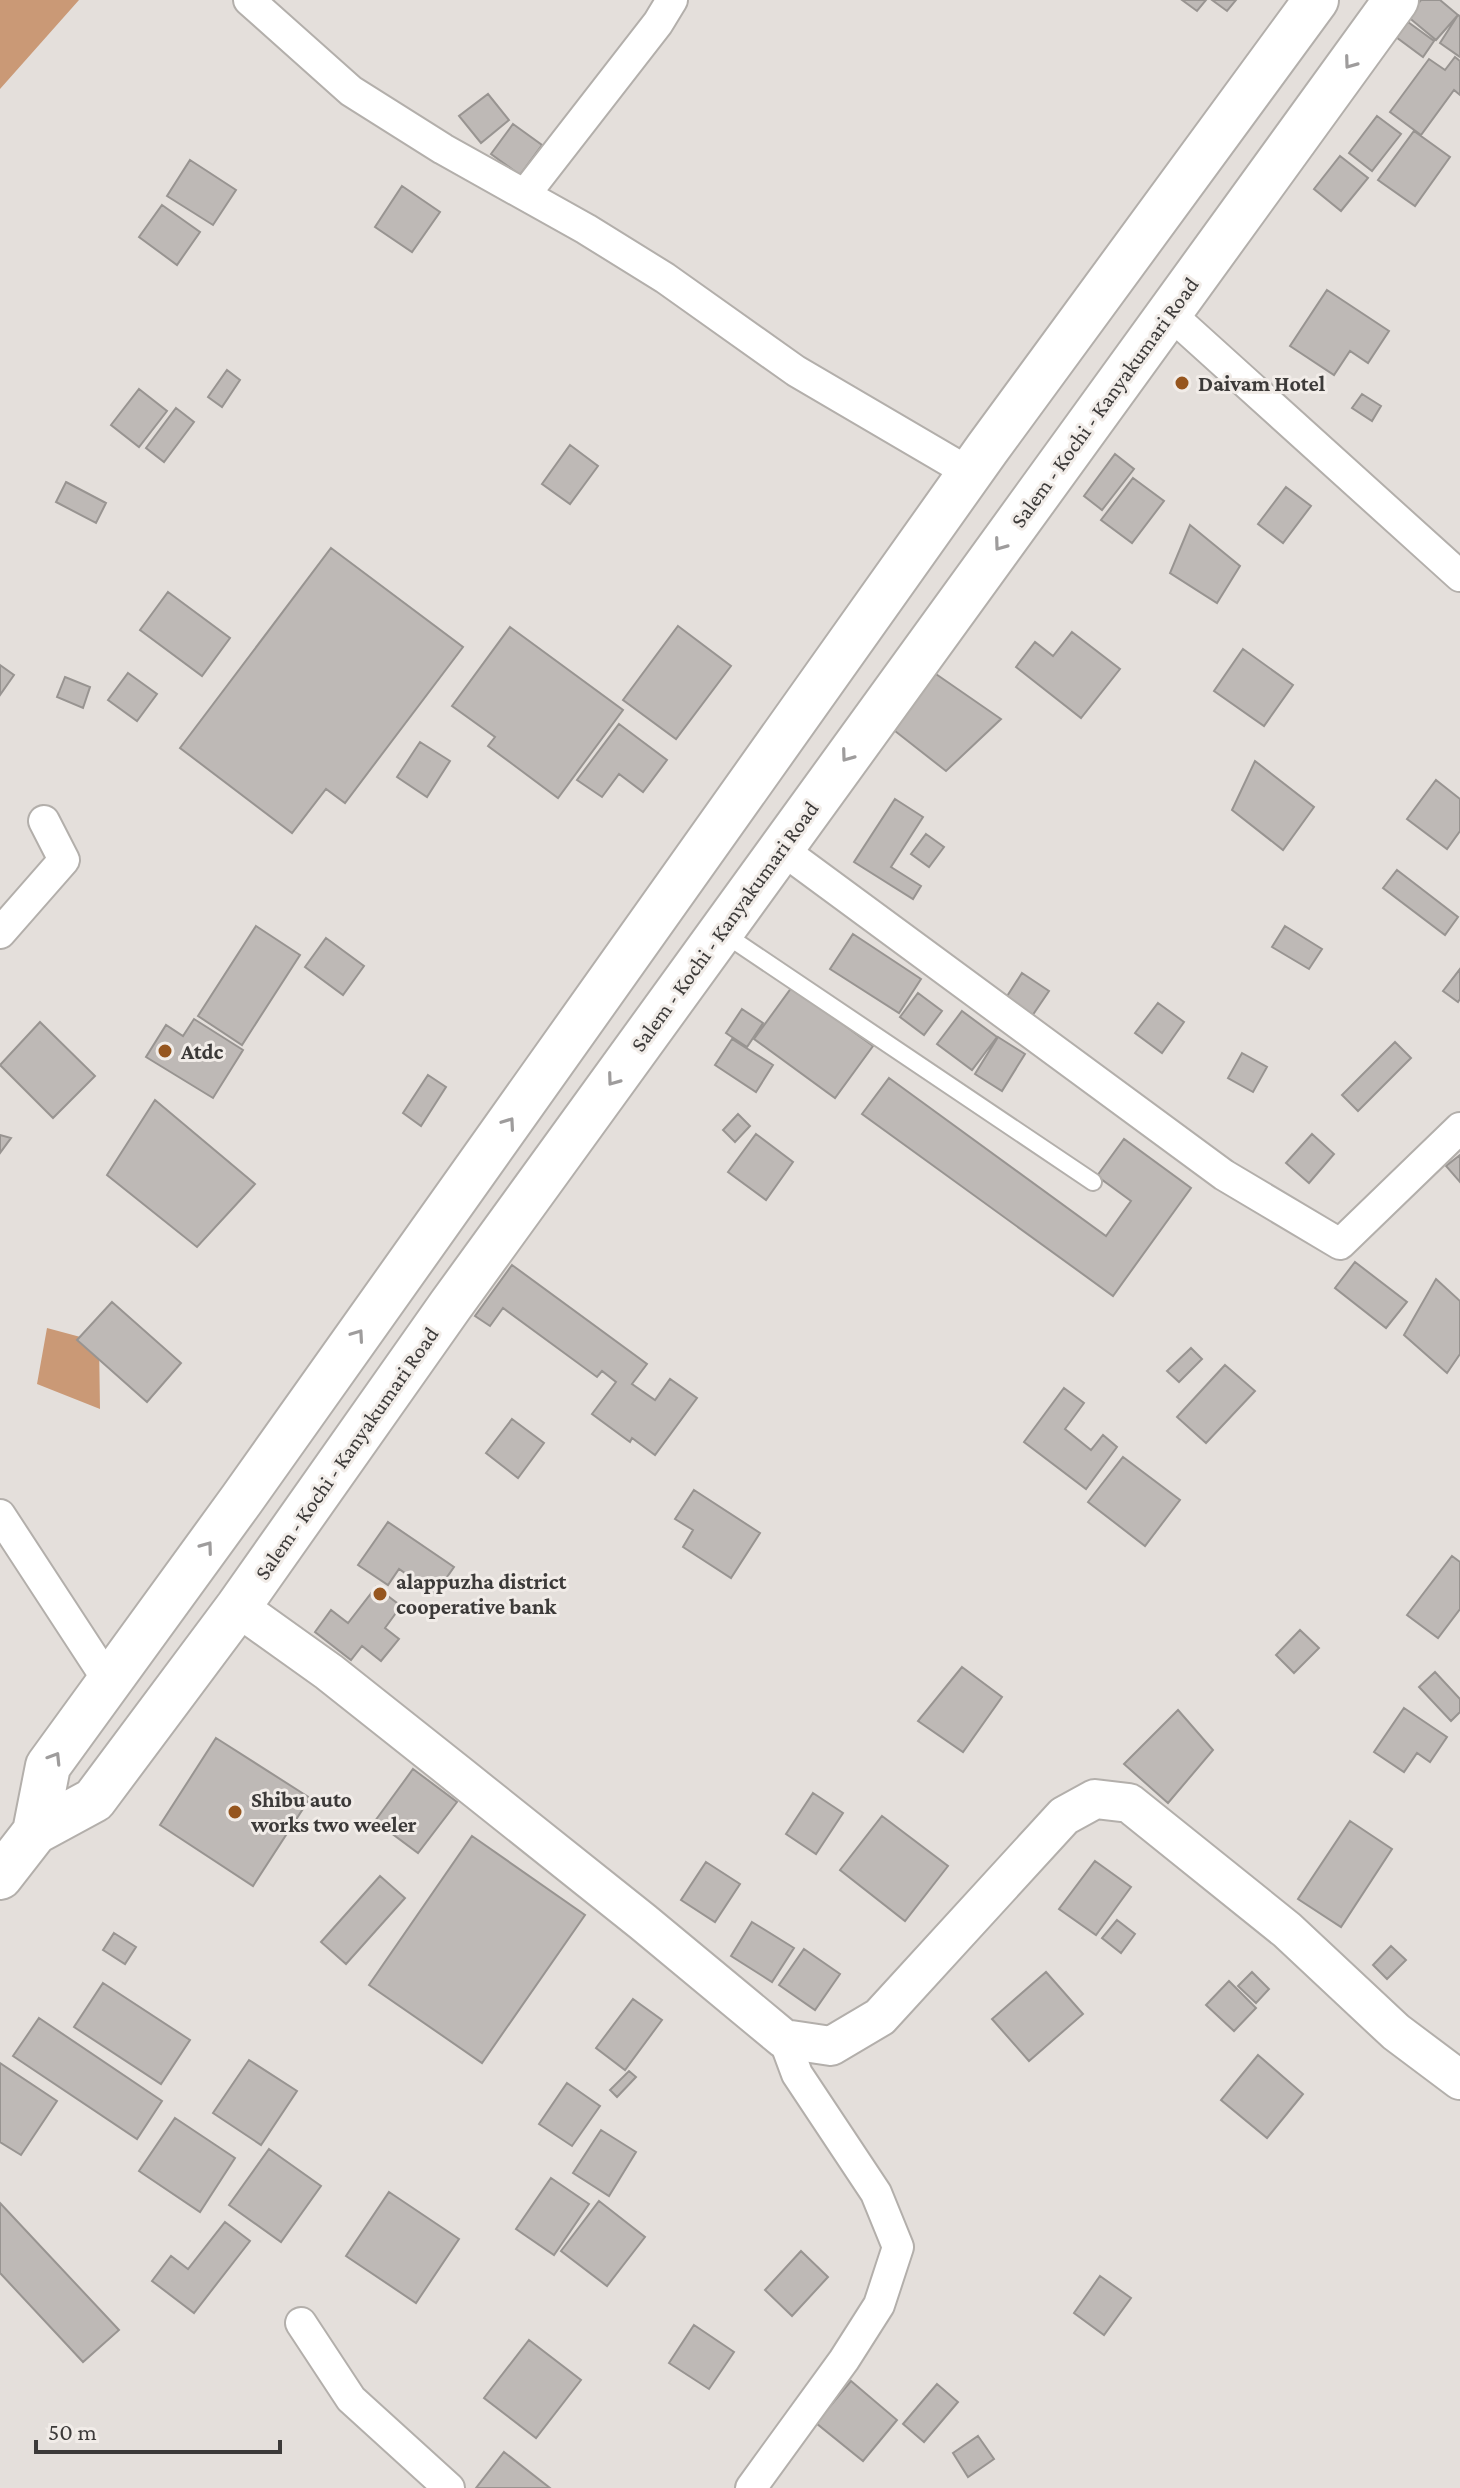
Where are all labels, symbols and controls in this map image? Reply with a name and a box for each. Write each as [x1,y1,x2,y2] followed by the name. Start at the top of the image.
[1345,54,1360,69] one-way arrow
[1005,272,1204,532] street label: Salem - Kochi - Kanyakumari Road
[1198,371,1326,396] place label: Daivam Hotel
[1173,374,1191,392] marker: Daivam Hotel
[995,537,1010,551] one-way arrow
[842,747,857,761] one-way arrow
[625,796,824,1056] street label: Salem - Kochi - Kanyakumari Road
[180,1039,224,1064] place label: Atdc
[156,1042,174,1060] marker: Atdc
[608,1071,623,1086] one-way arrow
[499,1118,513,1132] one-way arrow
[249,1322,444,1584] street label: Salem - Kochi - Kanyakumari Road
[348,1330,363,1344] one-way arrow
[197,1541,212,1556] one-way arrow
[396,1569,568,1619] place label: alappuzha district cooperative bank
[371,1585,389,1603] marker: alappuzha district cooperative bank
[46,1752,61,1767] one-way arrow
[250,1787,417,1837] place label: Shibu auto works two weeler
[226,1803,244,1821] marker: Shibu auto works two weeler
[36,2404,280,2454] scale bar
[48,2418,97,2445] text: 50 m

